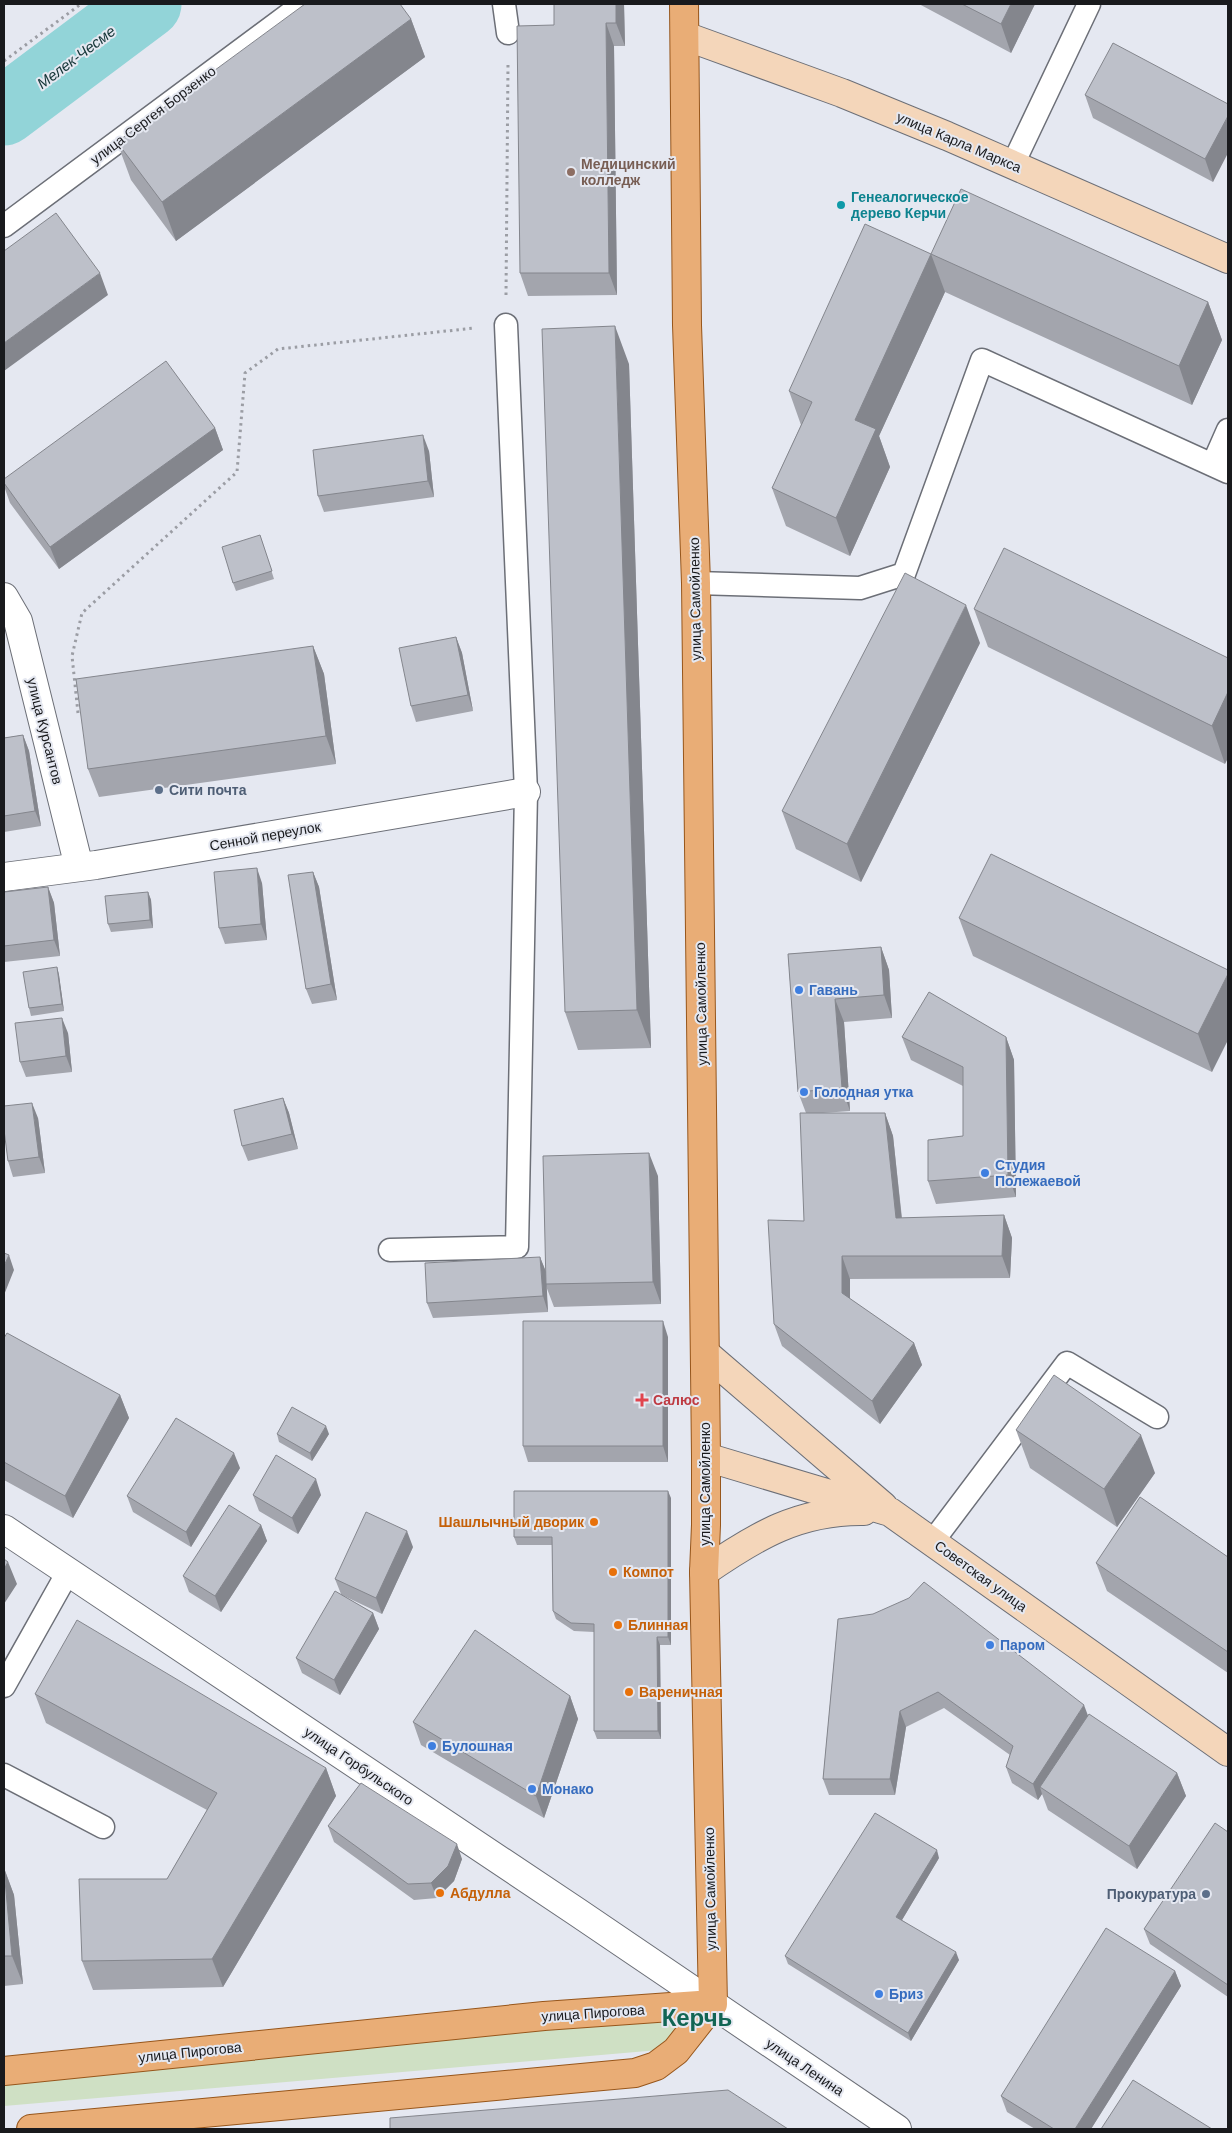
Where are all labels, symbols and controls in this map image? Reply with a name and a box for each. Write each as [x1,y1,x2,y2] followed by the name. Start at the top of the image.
[33,22,119,92] water label: Мелек-Чесме
[87,63,219,167] street label: улица Сергея Борзенко
[894,108,1024,176] street label: улица Карла Маркса
[581,156,676,188] place label: Медицинский колледж
[565,166,577,178] marker: Медицинский колледж
[851,189,969,221] place label: Генеалогическое дерево Керчи
[835,199,847,211] marker: Генеалогическое дерево Керчи
[686,537,704,661] street label: улица Самойленко
[24,676,66,786] street label: улица Курсантов
[169,782,247,798] place label: Сити почта
[153,784,165,796] marker: Сити почта
[208,818,323,854] street label: Сенной переулок
[692,942,710,1066] street label: улица Самойленко
[809,982,858,998] place label: Гавань
[793,984,805,996] marker: Гавань
[814,1084,914,1100] place label: Голодная утка
[798,1086,810,1098] marker: Голодная утка
[995,1157,1081,1189] place label: Студия Полежаевой
[979,1167,991,1179] marker: Студия Полежаевой
[653,1392,700,1408] place label: Салюс
[635,1393,649,1407] marker: Салюс
[697,1422,713,1546] street label: улица Самойленко
[439,1514,585,1530] place label: Шашлычный дворик
[588,1516,600,1528] marker: Шашлычный дворик
[932,1537,1030,1615] street label: Советская улица
[623,1564,674,1580] place label: Компот
[607,1566,619,1578] marker: Компот
[628,1617,688,1633] place label: Блинная
[612,1619,624,1631] marker: Блинная
[1000,1637,1045,1653] place label: Паром
[984,1639,996,1651] marker: Паром
[639,1684,723,1700] place label: Вареничная
[623,1686,635,1698] marker: Вареничная
[301,1724,417,1809] street label: улица Горбульского
[442,1738,513,1754] place label: Булошная
[426,1740,438,1752] marker: Булошная
[542,1781,594,1797] place label: Монако
[526,1783,538,1795] marker: Монако
[701,1827,719,1951] street label: улица Самойленко
[450,1885,511,1901] place label: Абдулла
[1107,1886,1196,1902] place label: Прокуратура
[434,1887,446,1899] marker: Абдулла
[1200,1888,1212,1900] marker: Прокуратура
[889,1986,923,2002] place label: Бриз
[873,1988,885,2000] marker: Бриз
[541,2001,645,2025] street label: улица Пирогова
[662,2004,732,2031] district label: Керчь
[763,2035,847,2099] street label: улица Ленина
[138,2039,243,2065] street label: улица Пирогова

